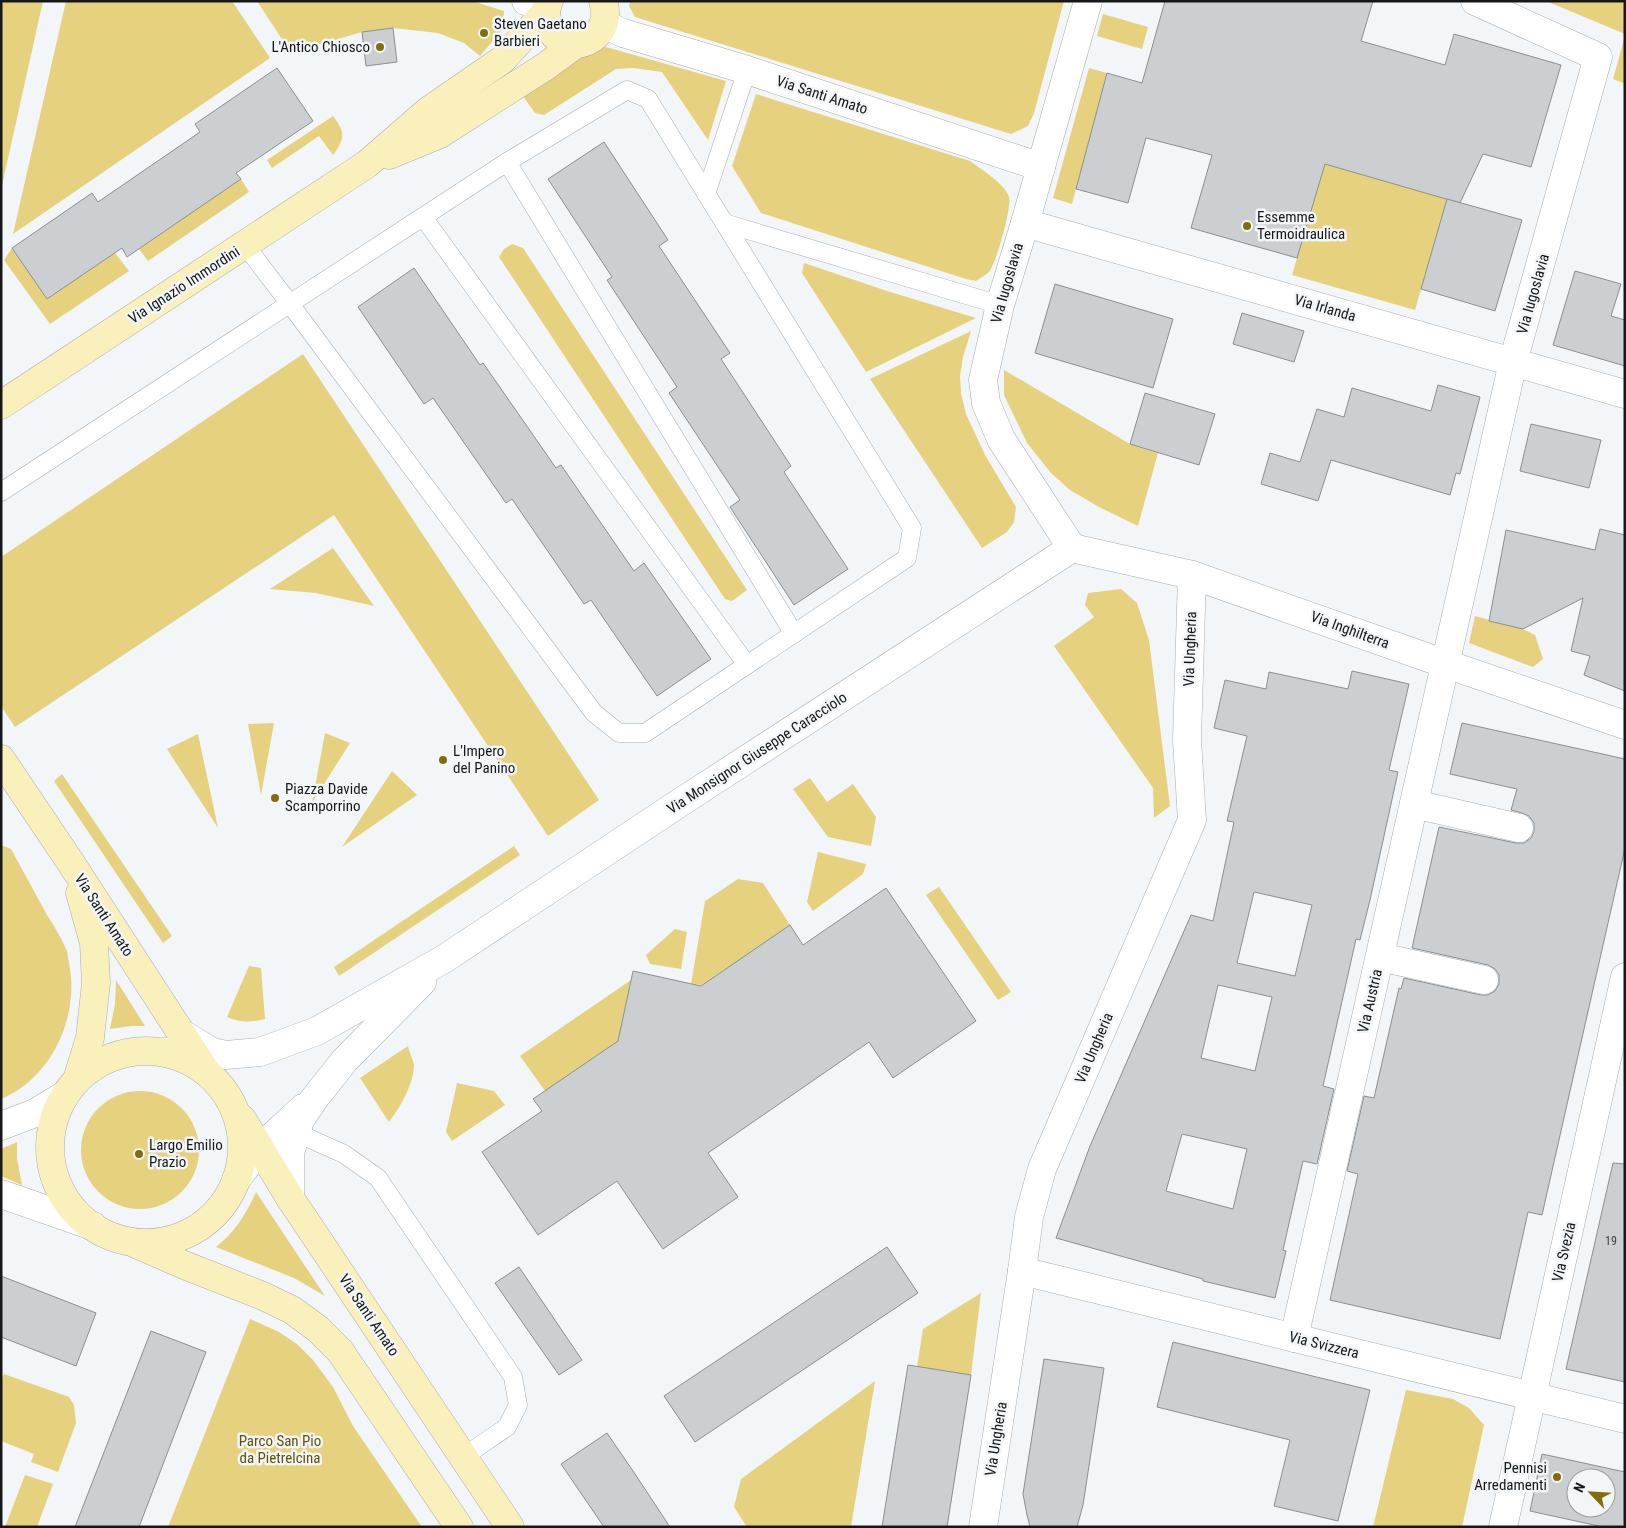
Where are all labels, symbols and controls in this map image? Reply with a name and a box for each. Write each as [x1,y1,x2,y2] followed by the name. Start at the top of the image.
[494,15,587,50] place label: Steven Gaetano Barbieri
[478,27,490,39] marker: Steven Gaetano Barbieri
[271,38,370,56] place label: L'Antico Chiosco
[374,41,386,53] marker: L'Antico Chiosco
[774,72,870,118] street label: Via Santi Amato
[1257,208,1345,243] place label: Essemme Termoidraulica
[1241,220,1253,232] marker: Essemme Termoidraulica
[987,241,1027,325] street label: Via Iugoslavia
[125,242,243,328] street label: Via Ignazio Immordini
[1513,252,1553,336] street label: Via Iugoslavia
[1292,291,1358,325] street label: Via Irlanda
[1308,607,1392,653] street label: Via Inghilterra
[1180,611,1200,687] street label: Via Ungheria
[664,688,850,818] street label: Via Monsignor Giuseppe Caracciolo
[453,742,515,777] place label: L'Impero del Panino
[437,754,449,766] marker: L'Impero del Panino
[285,780,368,815] place label: Piazza Davide Scamporrino
[269,792,281,804] marker: Piazza Davide Scamporrino
[71,870,137,960] street label: Via Santi Amato
[1354,967,1386,1035] street label: Via Austria
[1071,1010,1117,1086] street label: Via Ungheria
[149,1136,223,1171] place label: Largo Emilio Prazio
[133,1148,145,1160] marker: Largo Emilio Prazio
[1548,1220,1580,1284] street label: Via Svezia
[1605,1234,1617,1248] house number: 19
[335,1271,403,1359] street label: Via Santi Amato
[1287,1328,1361,1362] street label: Via Svizzera
[981,1401,1011,1477] street label: Via Ungheria
[239,1432,321,1467] park label: Parco San Pio da Pietrelcina
[1474,1459,1547,1494] place label: Pennisi Arredamenti
[1566,1468,1616,1518] north arrow
[1551,1471,1563,1483] marker: Pennisi Arredamenti
[1570,1480,1588,1495] text: N

